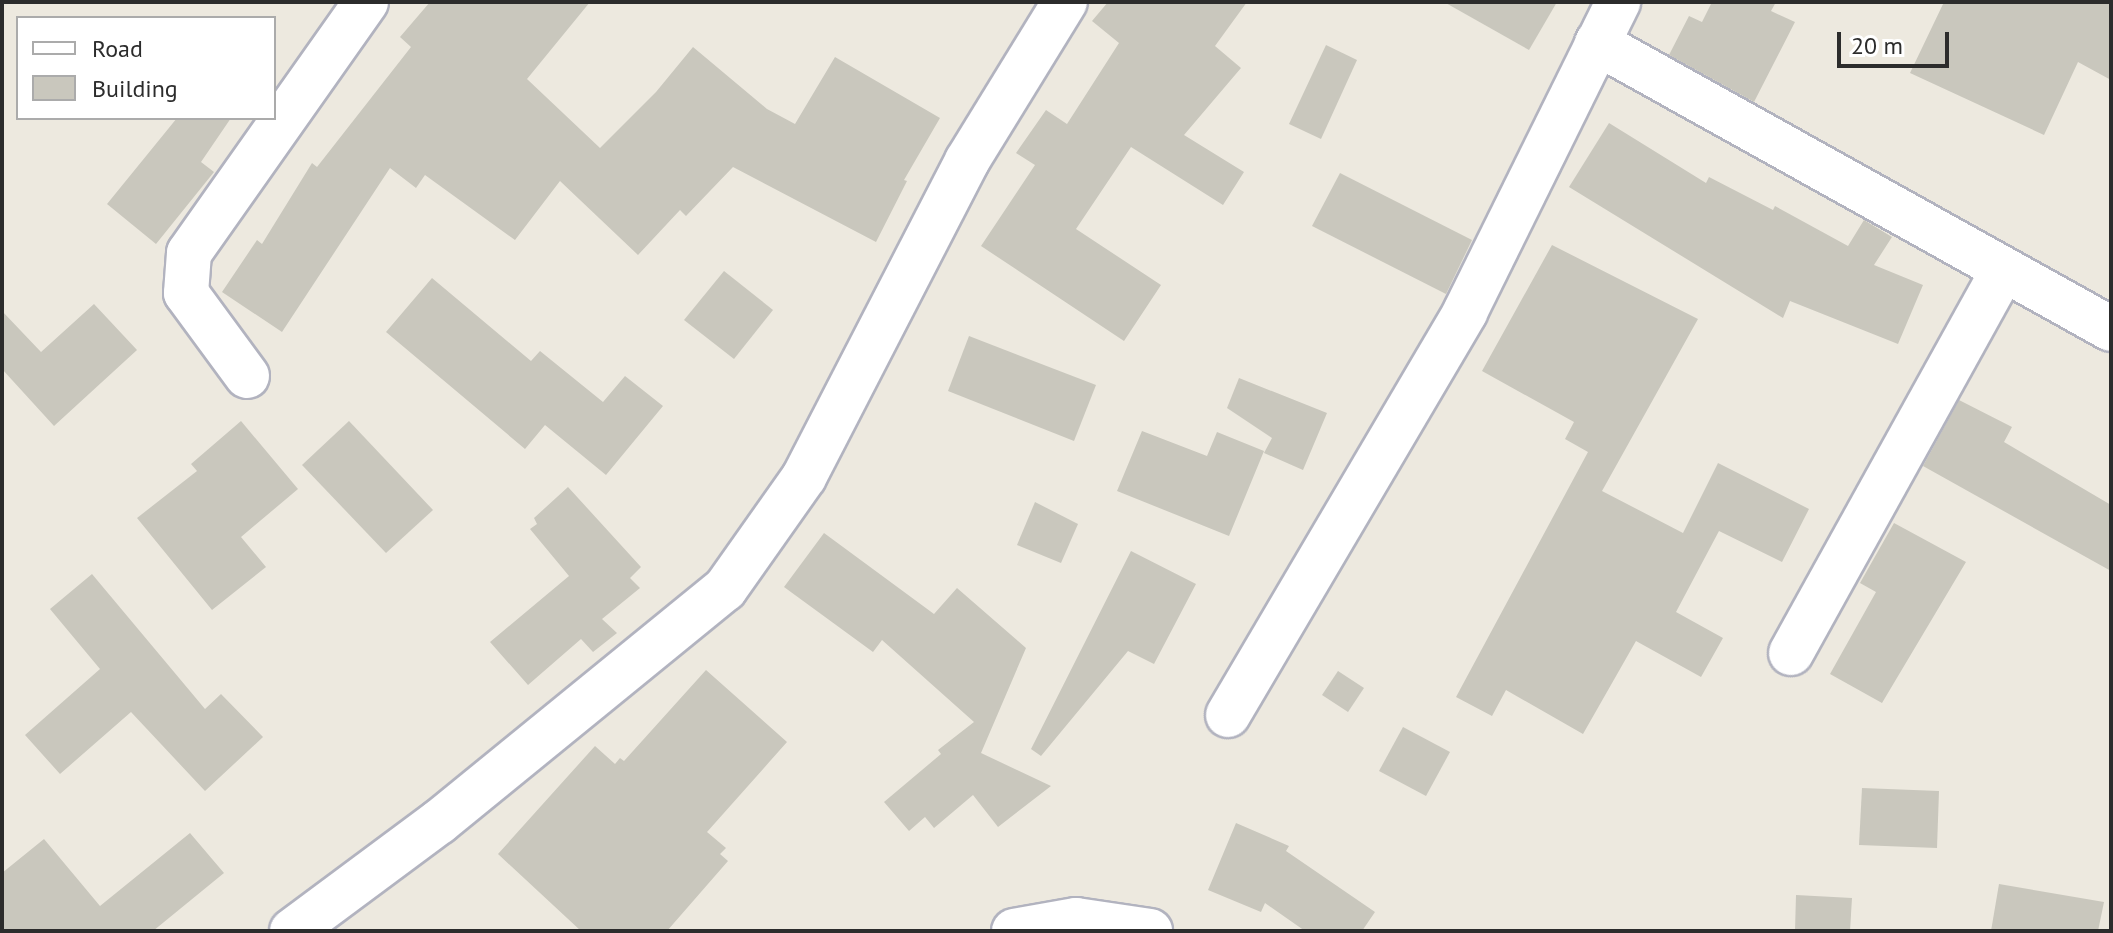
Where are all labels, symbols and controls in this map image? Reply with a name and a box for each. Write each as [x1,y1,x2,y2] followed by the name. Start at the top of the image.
[16,16,276,120] legend
[1841,16,1953,66] scale bar
[1851,30,1903,61] text: 20 m
[92,33,143,64] text: Road
[92,73,178,104] text: Building

